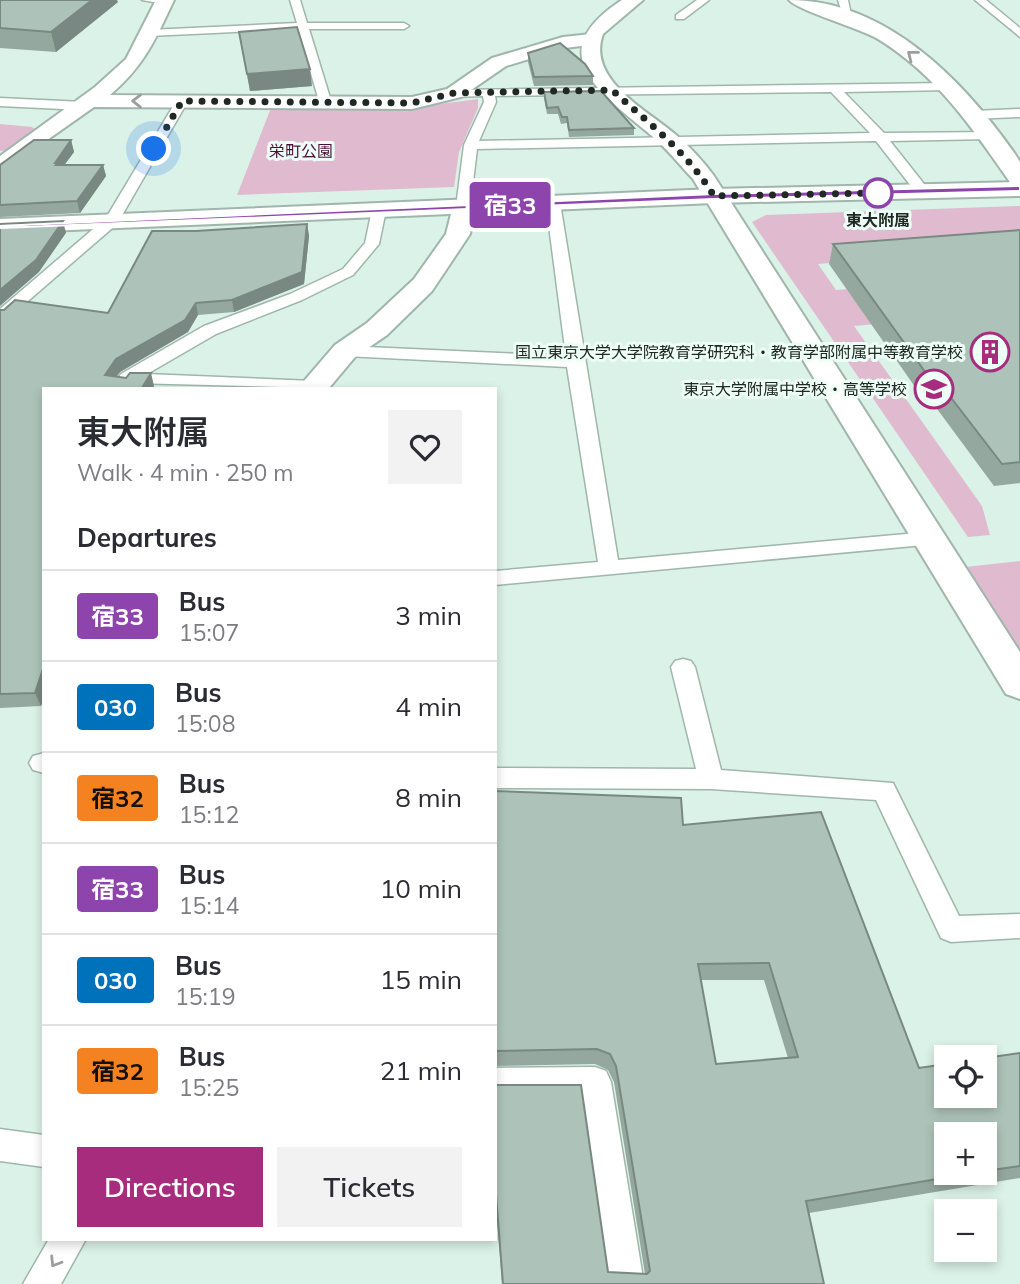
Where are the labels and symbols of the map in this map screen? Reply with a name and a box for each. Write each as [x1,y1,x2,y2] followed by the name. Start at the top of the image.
[908,50,920,63] one-way arrow
[131,93,141,109] one-way arrow
[136,131,171,166] your location
[269,141,333,161] park label: 栄町公園
[863,178,893,208] marker: 東大附属
[470,182,550,228] line badge: 宿33
[846,210,910,230] place label: 東大附属
[969,331,1011,373] building icon: 国立東京大学大学院教育学研究科・教育学部附属中等教育学校
[515,342,963,362] place label: 国立東京大学大学院教育学研究科・教育学部附属中等教育学校
[913,368,955,410] school or university icon: 東京大学附属中学校・高等学校
[683,379,907,399] place label: 東京大学附属中学校・高等学校
[50,1254,63,1267] one-way arrow

